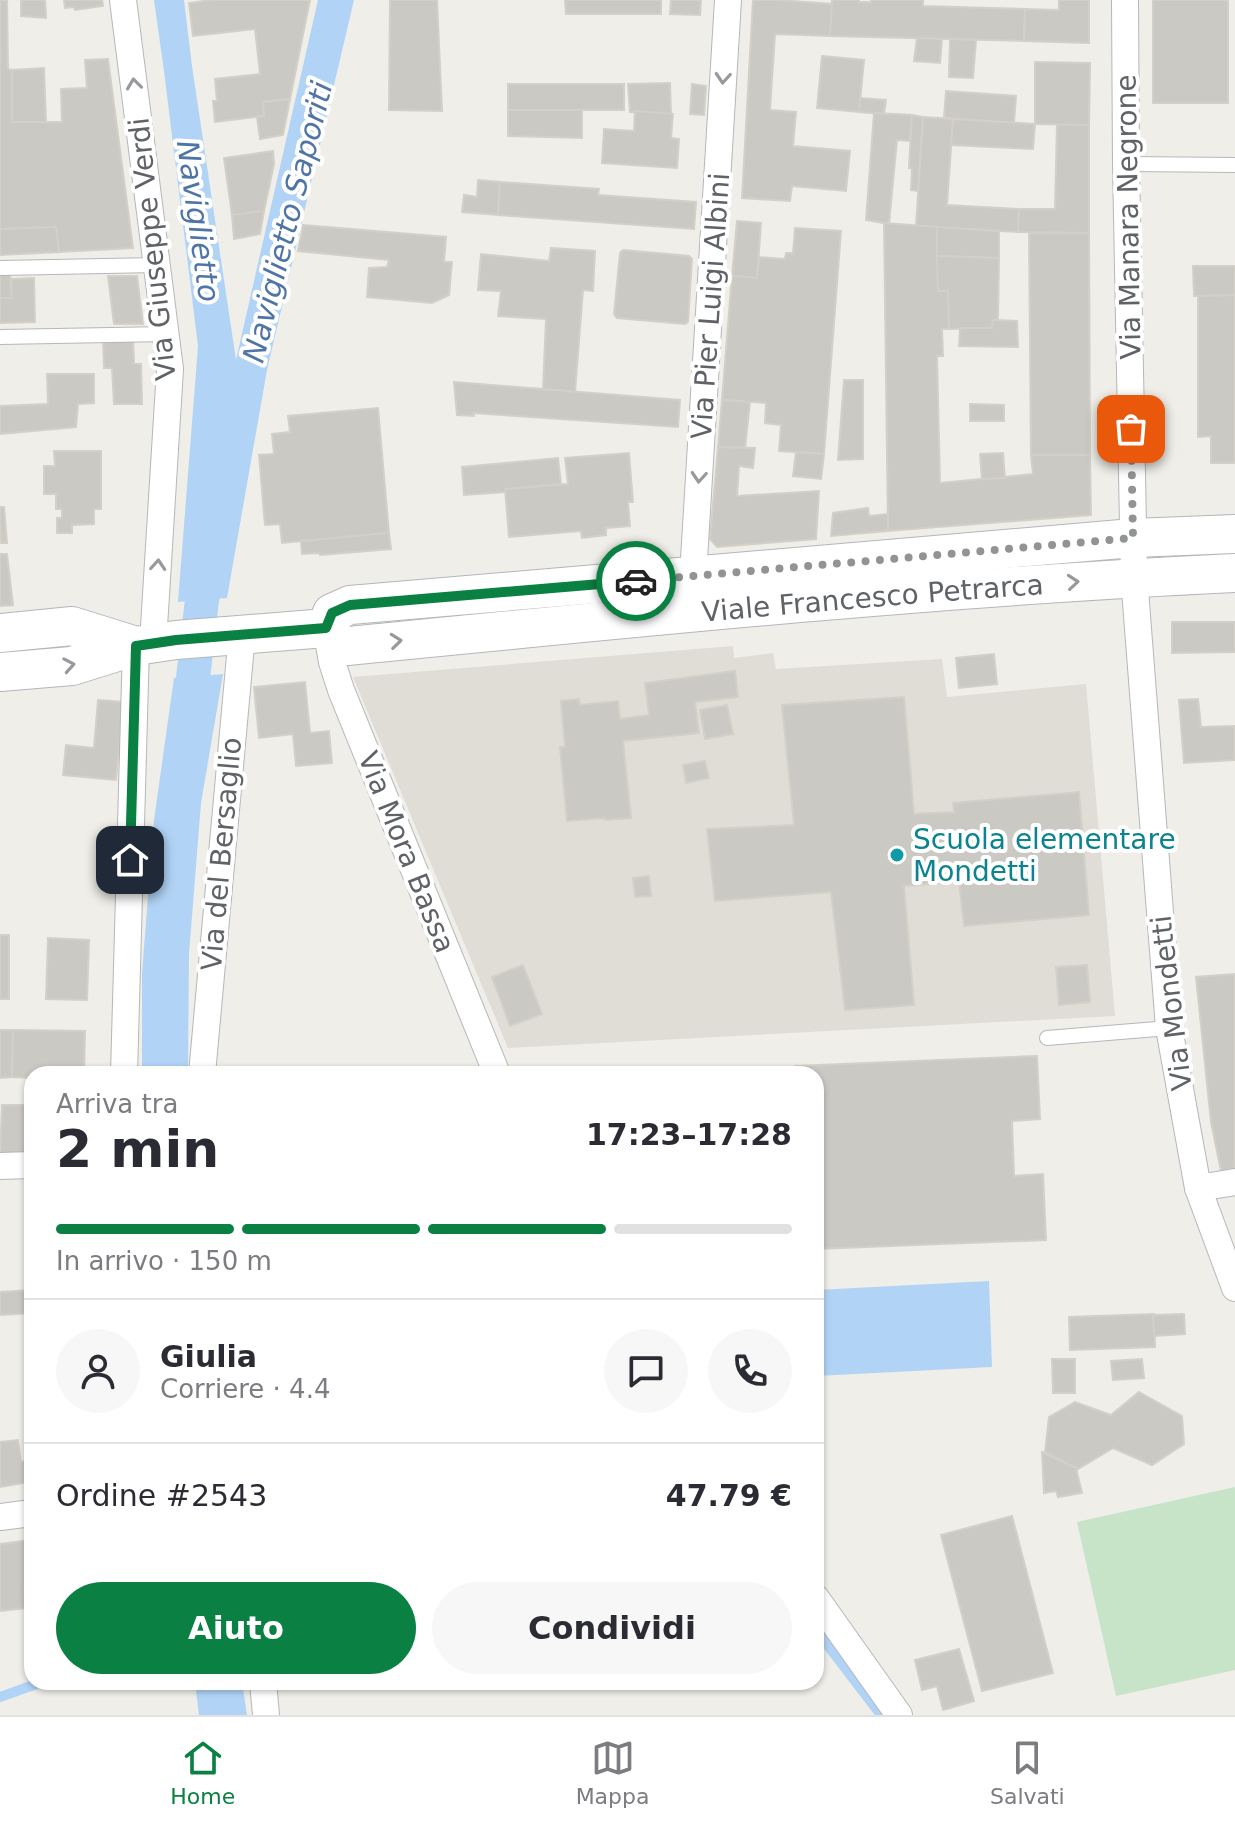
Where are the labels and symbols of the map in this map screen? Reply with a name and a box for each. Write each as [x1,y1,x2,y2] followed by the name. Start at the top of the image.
[715,72,732,85] one-way arrow
[1110,74,1147,360] street label: Via Manara Negrone
[125,77,142,90] one-way arrow
[236,77,340,366] water label: Naviglietto Saporiti
[122,116,183,382] street label: Via Giuseppe Verdi
[170,138,227,304] water label: Naviglietto
[685,172,736,440] street label: Via Pier Luigi Albini
[1097,395,1165,463] pin
[691,471,708,484] one-way arrow
[596,541,676,621] courier
[149,558,166,571] one-way arrow
[700,568,1045,629] street label: Viale Francesco Petrarca
[1067,574,1080,591] one-way arrow
[390,633,403,650] one-way arrow
[62,657,76,674] one-way arrow
[195,736,248,972] street label: Via del Bersaglio
[351,747,462,958] street label: Via Mora Bassa
[913,823,1176,888] place label: Scuola elementare Mondetti
[96,826,164,894] pin
[888,846,906,864] marker: Scuola elementare Mondetti
[1144,914,1199,1092] street label: Via Mondetti

